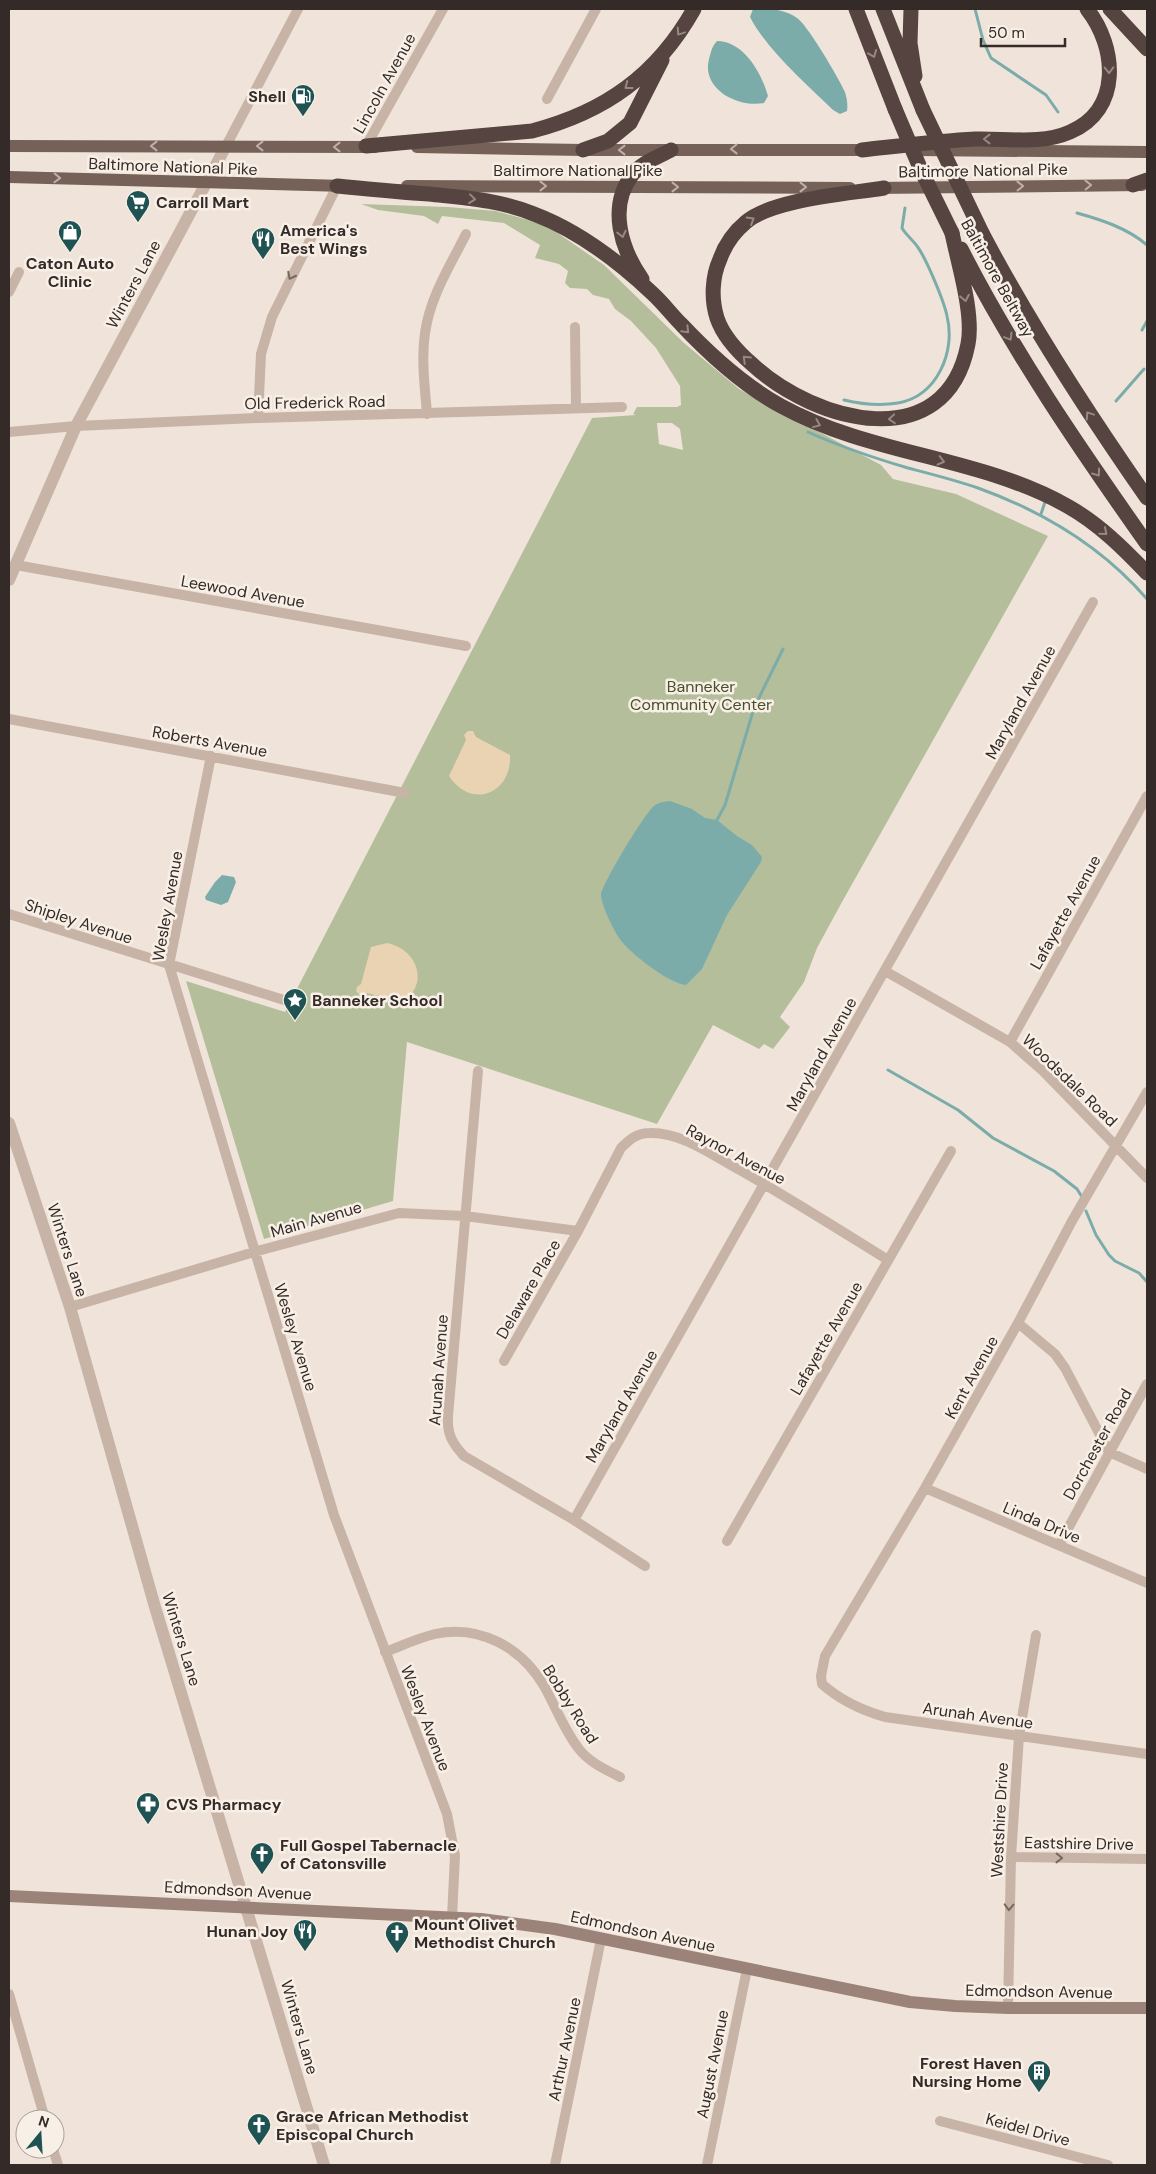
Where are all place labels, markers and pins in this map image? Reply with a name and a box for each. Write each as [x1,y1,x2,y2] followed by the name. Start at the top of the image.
[290,83,316,117] fuel station icon: Shell
[248,86,286,107] place label: Shell
[125,189,151,223] supermarket icon: Carroll Mart
[156,192,249,213] place label: Carroll Mart
[57,219,83,253] shop icon: Caton Auto Clinic
[280,220,367,259] place label: America's Best Wings
[250,226,276,260] restaurant icon: America's Best Wings
[26,253,114,292] place label: Caton Auto Clinic
[282,987,308,1021] place icon: Banneker School
[312,990,443,1011] place label: Banneker School
[135,1791,161,1825] pharmacy icon: CVS Pharmacy
[166,1794,282,1815] place label: CVS Pharmacy
[280,1835,457,1874] place label: Full Gospel Tabernacle of Catonsville
[249,1841,275,1875] church icon: Full Gospel Tabernacle of Catonsville
[414,1914,556,1953] place label: Mount Olivet Methodist Church
[292,1918,318,1952] restaurant icon: Hunan Joy
[384,1920,410,1954] church icon: Mount Olivet Methodist Church
[206,1921,288,1942] place label: Hunan Joy
[912,2053,1022,2092] place label: Forest Haven Nursing Home
[1026,2059,1052,2093] building icon: Forest Haven Nursing Home
[276,2106,469,2145] place label: Grace African Methodist Episcopal Church
[246,2112,272,2146] church icon: Grace African Methodist Episcopal Church

